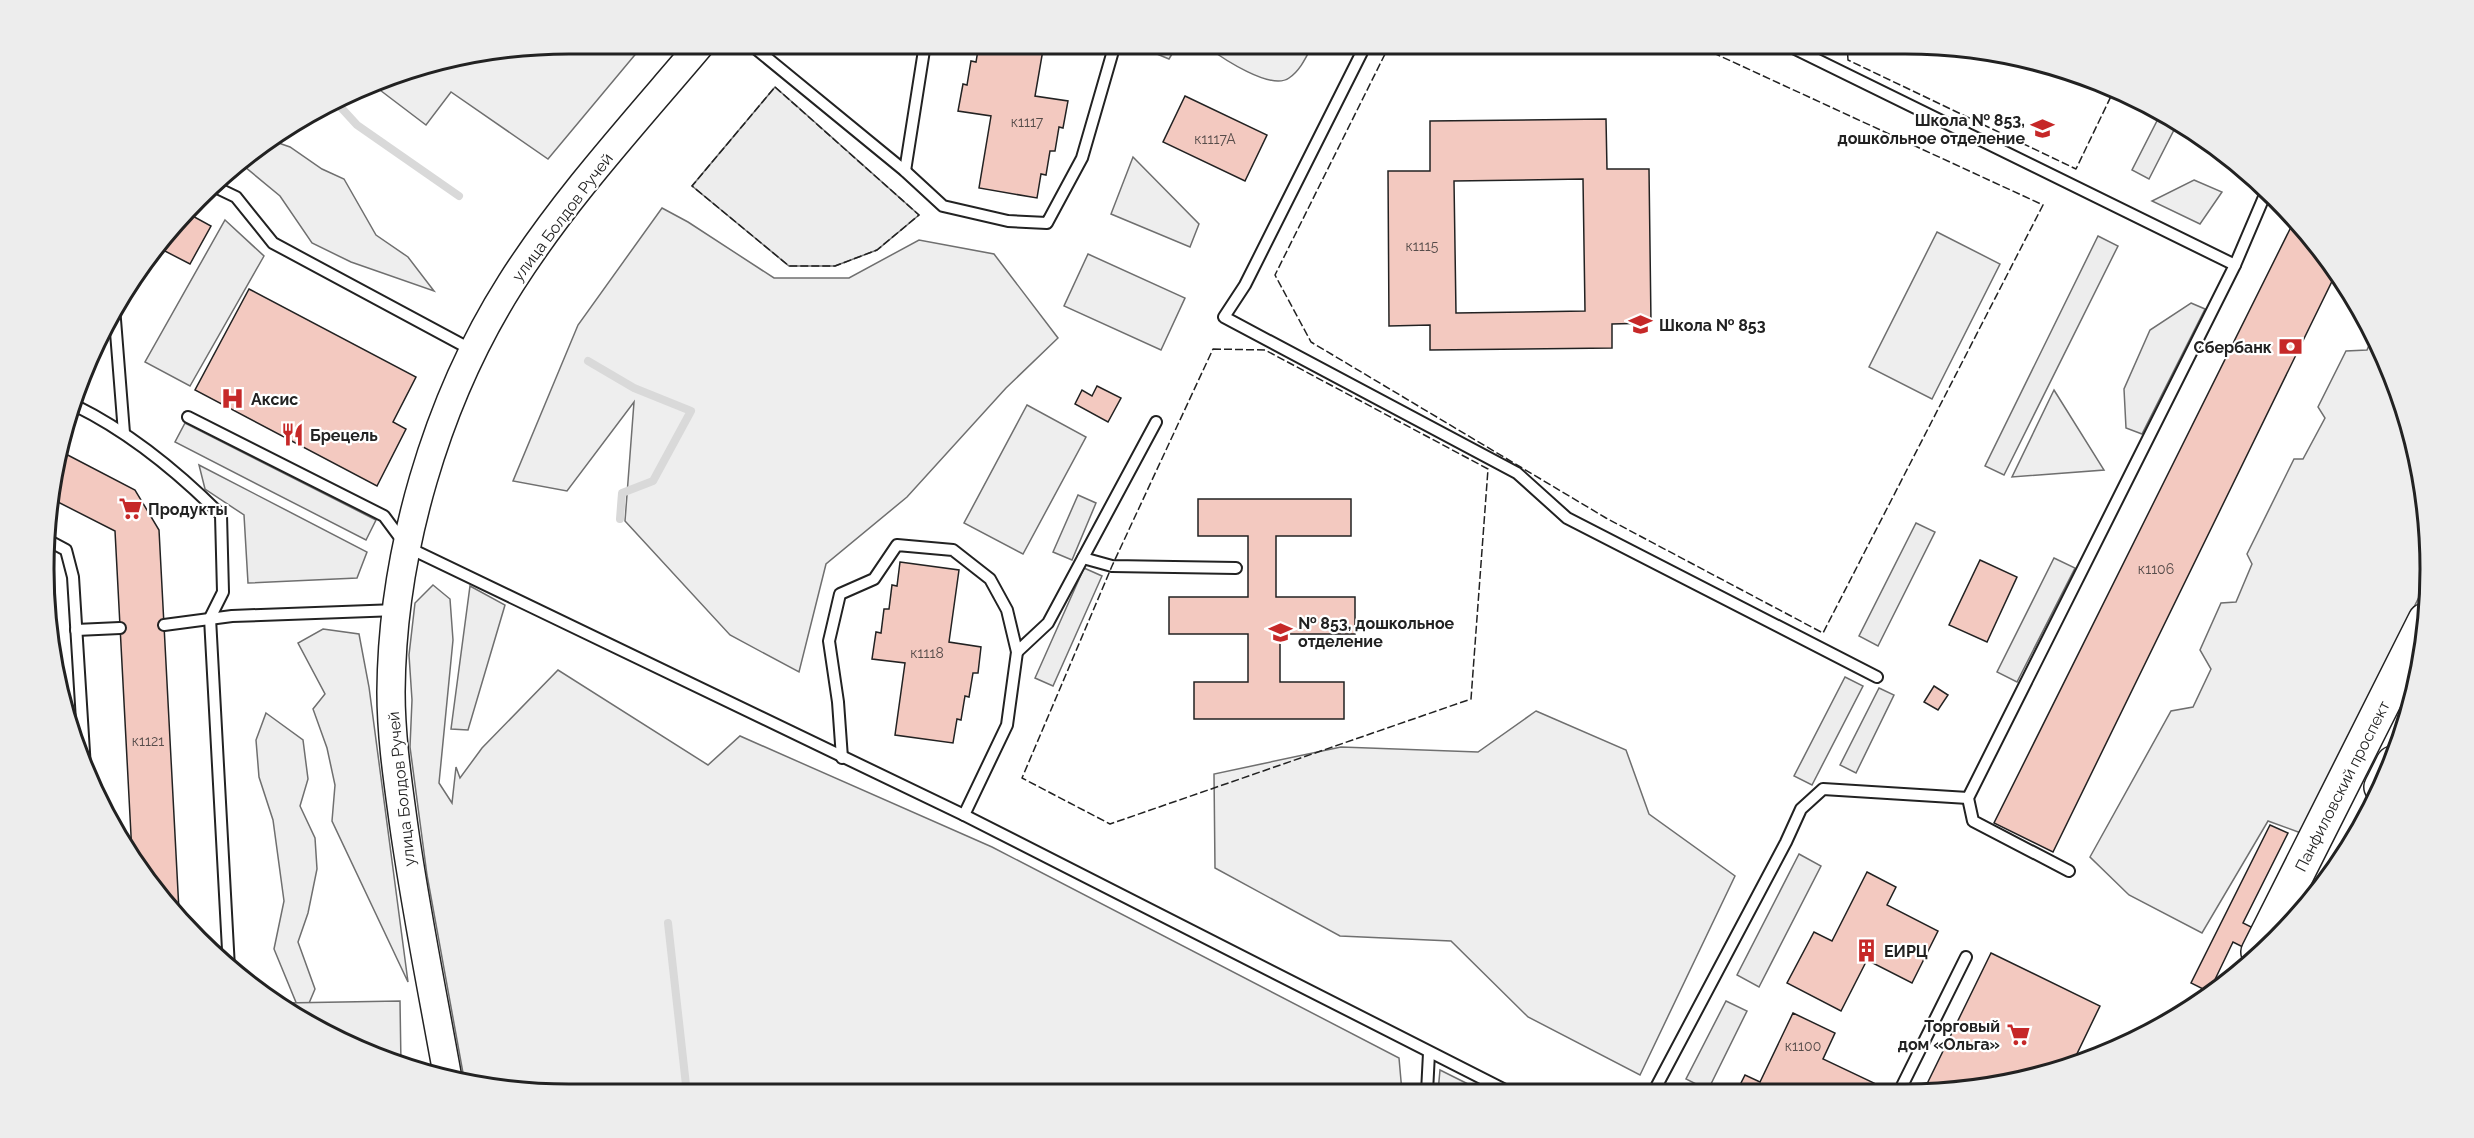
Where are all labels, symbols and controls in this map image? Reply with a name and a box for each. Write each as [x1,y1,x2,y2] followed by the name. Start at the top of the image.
[1838,111,2025,148] place label: Школа № 853, дошкольное отделение
[1011,114,1044,130] house number: к1117
[2030,116,2056,142] school or university icon: Школа № 853, дошкольное отделение
[1194,131,1236,147] house number: к1117А
[508,149,617,285] street label: улица Болдов Ручей
[1406,238,1439,254] house number: к1115
[1628,312,1654,338] school or university icon: Школа № 853
[1659,316,1766,335] place label: Школа № 853
[2277,334,2303,360] bank icon: Сбербанк
[2194,338,2272,357] place label: Сбербанк
[220,386,246,412] hospital icon: Аксис
[251,390,298,409] place label: Аксис
[279,422,305,448] restaurant icon: Брецель
[310,426,378,445] place label: Брецель
[117,496,143,522] supermarket icon: Продукты
[148,500,228,519] place label: Продукты
[2138,561,2174,577] house number: к1106
[1298,614,1455,651] place label: № 853, дошкольное отделение
[1267,619,1293,645] school or university icon: № 853, дошкольное отделение
[910,645,944,661] house number: к1118
[2291,697,2394,875] street label: Панфиловский проспект
[384,711,419,867] street label: улица Болдов Ручей
[132,733,164,749] house number: к1121
[1853,938,1879,964] building icon: ЕИРЦ
[1884,942,1928,961] place label: ЕИРЦ
[1898,1017,2000,1054] place label: Торговый дом «Ольга»
[2005,1022,2031,1048] supermarket icon: Торговый дом «Ольга»
[1785,1038,1821,1054] house number: к1100

